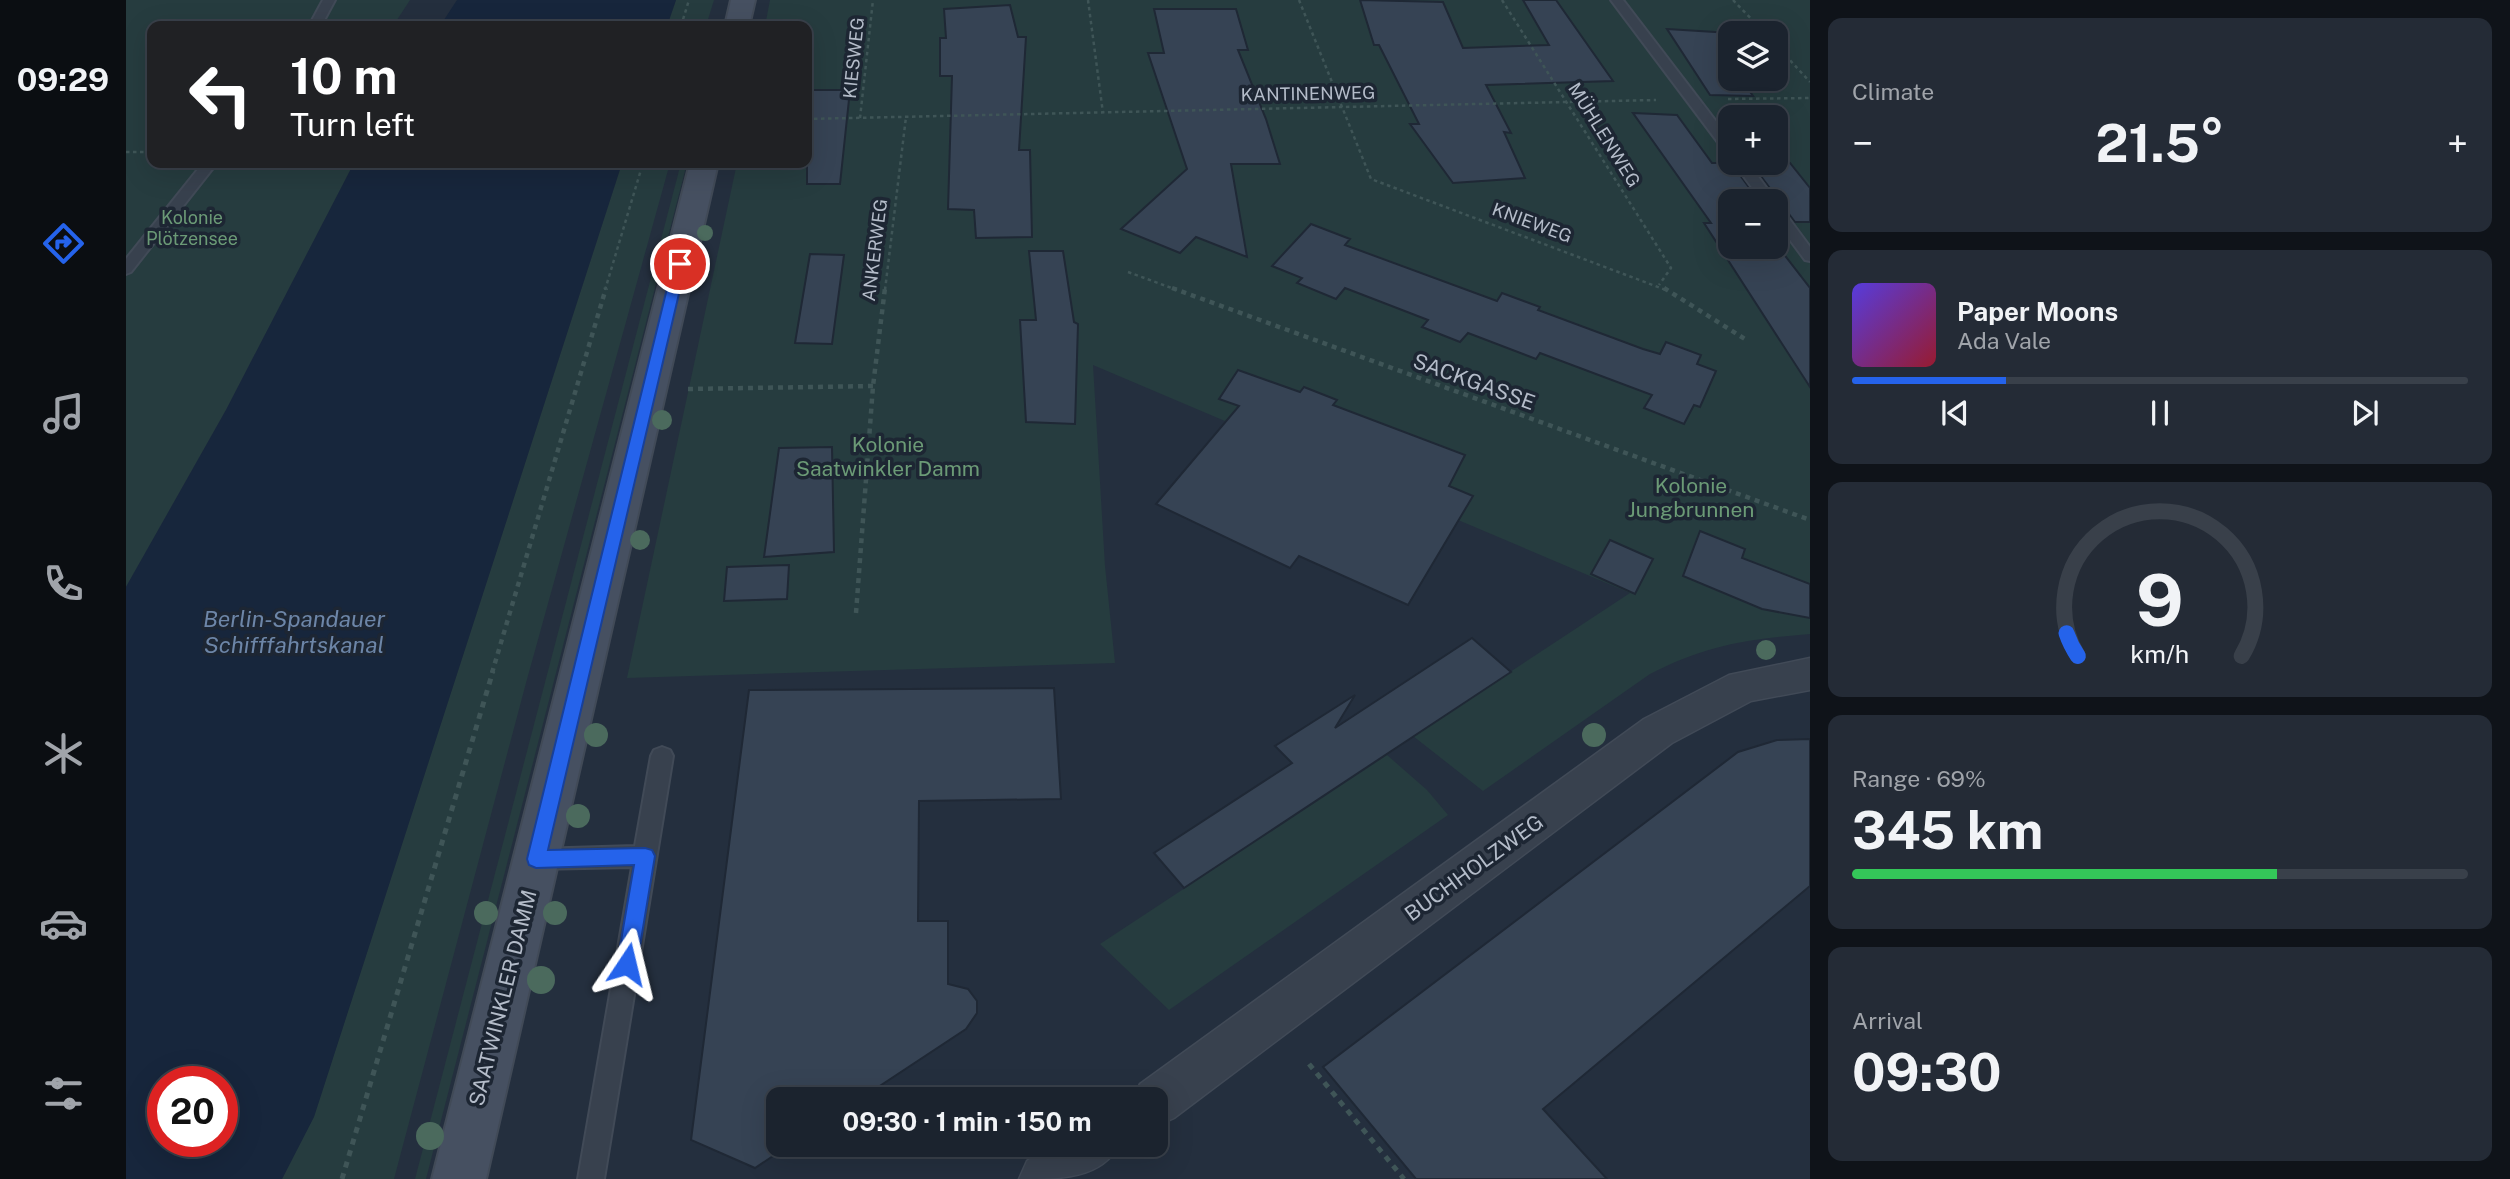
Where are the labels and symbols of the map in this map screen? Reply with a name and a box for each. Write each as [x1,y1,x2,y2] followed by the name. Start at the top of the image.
[839,16,868,100] street label: KIESWEG
[1564,78,1646,191] street label: MÜHLENWEG
[1241,82,1375,105] street label: KANTINENWEG
[858,198,891,302] street label: ANKERWEG
[1489,198,1575,247] street label: KNIEWEG
[146,207,238,249] park label: Kolonie Plötzensee
[650,234,710,294] pin
[1410,348,1539,415] street label: SACKGASSE
[796,432,980,481] park label: Kolonie Saatwinkler Damm
[1628,473,1755,522] park label: Kolonie Jungbrunnen
[203,605,385,658] water label: Berlin-Spandauer Schifffahrtskanal
[1400,809,1548,926] street label: BUCHHOLZWEG
[464,887,541,1109] street label: SAATWINKLER DAMM
[590,927,664,1001] position arrow
[147,1066,238,1157] speed limit sign: 20

